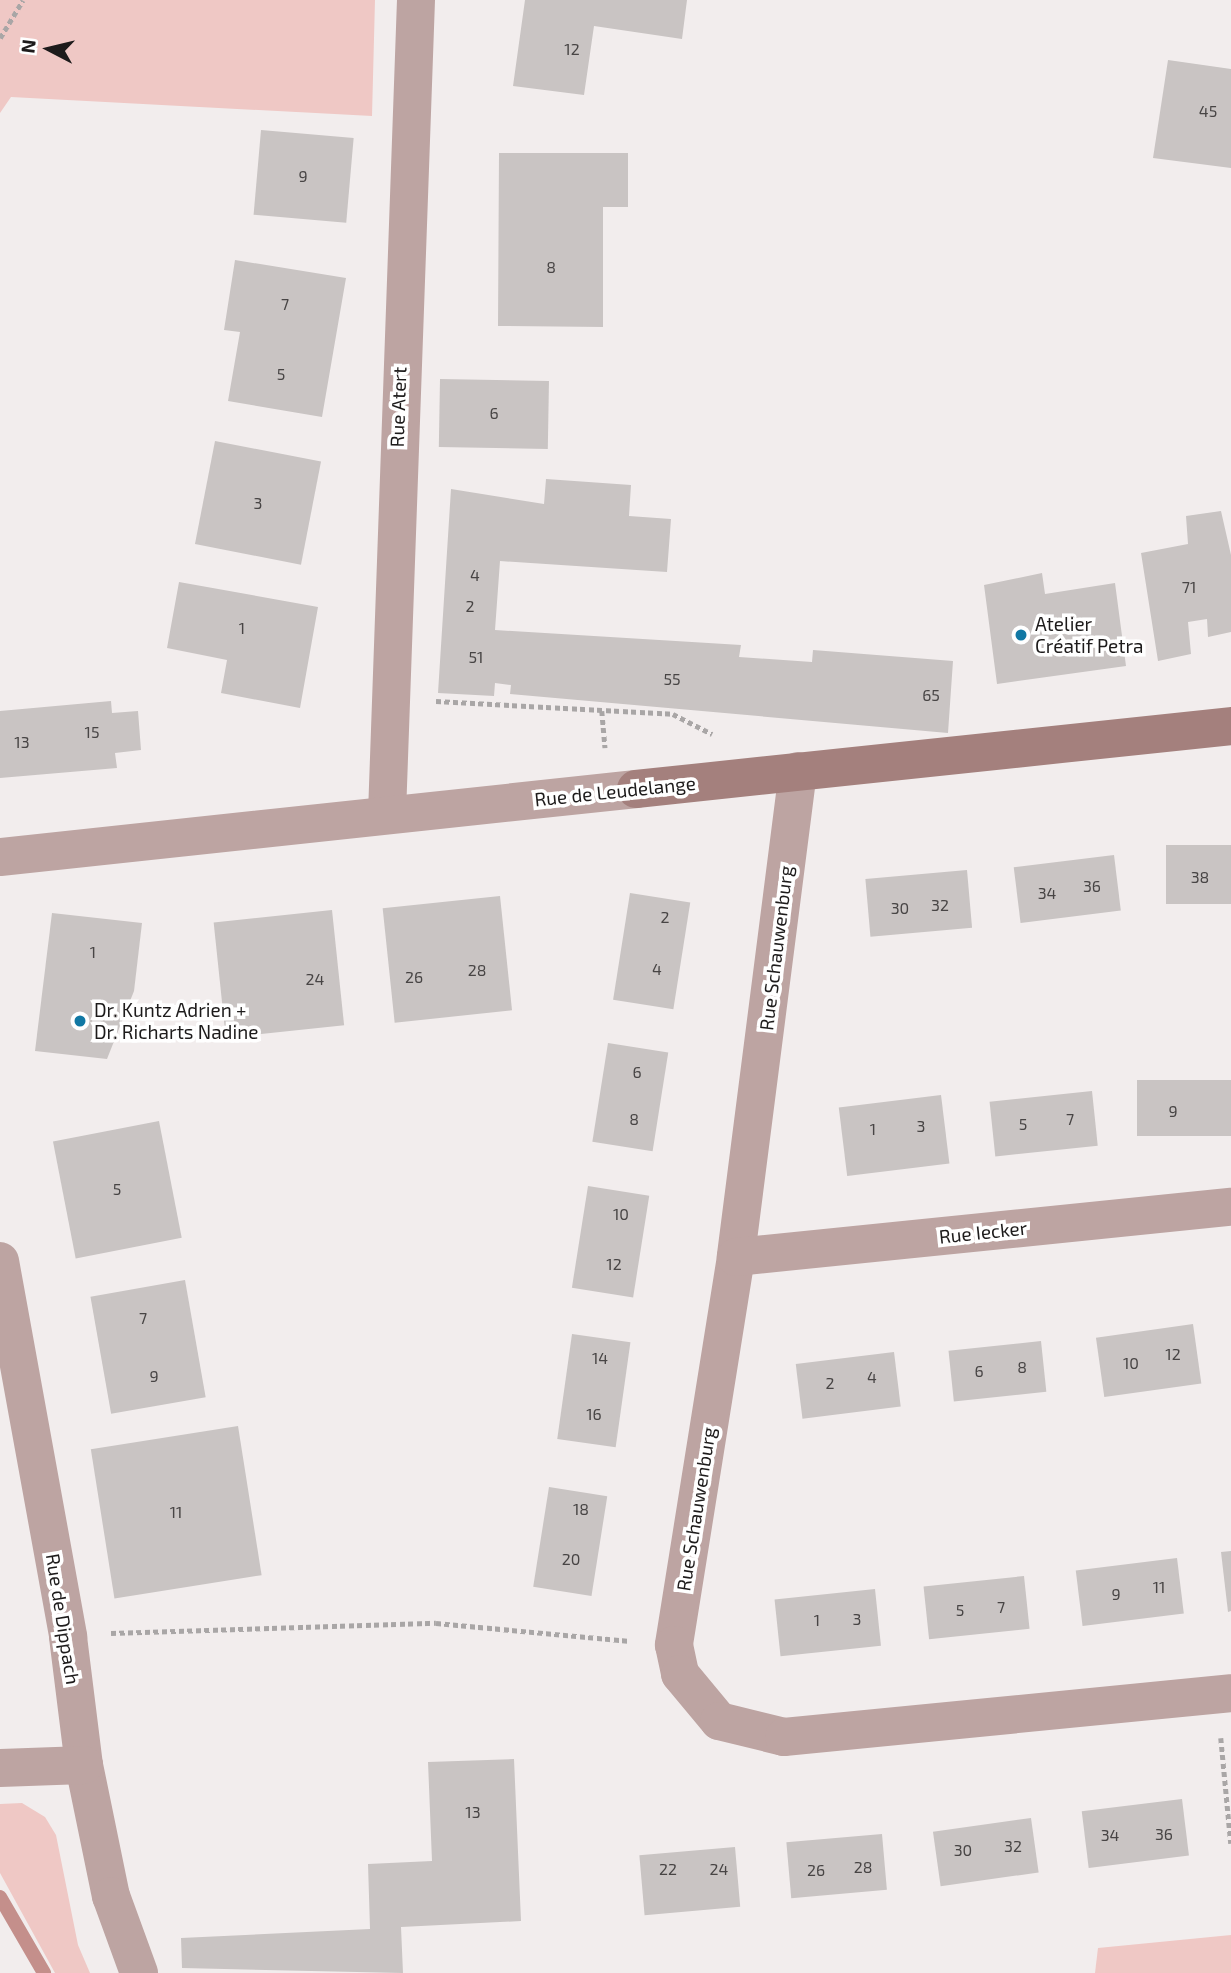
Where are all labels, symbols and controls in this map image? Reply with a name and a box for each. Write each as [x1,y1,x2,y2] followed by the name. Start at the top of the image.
[14,14,84,84] north arrow
[15,38,40,55] text: N
[564,39,580,59] house number: 12
[1199,101,1217,121] house number: 45
[298,166,308,186] house number: 9
[546,257,556,277] house number: 8
[281,294,289,314] house number: 7
[277,364,285,384] house number: 5
[385,366,411,448] street label: Rue Atert
[489,403,499,423] house number: 6
[254,493,262,513] house number: 3
[470,565,480,585] house number: 4
[1182,577,1196,597] house number: 71
[466,596,474,616] house number: 2
[1035,613,1144,657] place label: Atelier Créatif Petra
[239,618,245,638] house number: 1
[1013,627,1029,643] marker: Atelier Créatif Petra
[469,647,483,667] house number: 51
[663,669,681,689] house number: 55
[922,685,940,705] house number: 65
[85,722,99,742] house number: 15
[14,732,30,752] house number: 13
[533,771,697,811] street label: Rue de Leudelange
[755,864,797,1032] street label: Rue Schauwenburg
[1191,867,1209,887] house number: 38
[1083,876,1101,896] house number: 36
[1038,883,1056,903] house number: 34
[931,895,949,915] house number: 32
[891,898,909,918] house number: 30
[661,907,669,927] house number: 2
[90,942,96,962] house number: 1
[652,959,662,979] house number: 4
[468,960,486,980] house number: 28
[405,967,423,987] house number: 26
[306,969,324,989] house number: 24
[94,999,258,1043] place label: Dr. Kuntz Adrien + Dr. Richarts Nadine
[72,1013,88,1029] marker: Dr. Kuntz Adrien + Dr. Richarts Nadine
[632,1062,642,1082] house number: 6
[1168,1101,1178,1121] house number: 9
[629,1109,639,1129] house number: 8
[1066,1109,1074,1129] house number: 7
[1019,1114,1027,1134] house number: 5
[917,1116,925,1136] house number: 3
[870,1119,876,1139] house number: 1
[113,1179,121,1199] house number: 5
[613,1204,629,1224] house number: 10
[938,1216,1028,1248] street label: Rue Iecker
[606,1254,622,1274] house number: 12
[139,1308,147,1328] house number: 7
[1165,1344,1181,1364] house number: 12
[592,1348,608,1368] house number: 14
[1123,1353,1139,1373] house number: 10
[1017,1357,1027,1377] house number: 8
[974,1361,984,1381] house number: 6
[149,1366,159,1386] house number: 9
[867,1367,877,1387] house number: 4
[826,1373,834,1393] house number: 2
[586,1404,602,1424] house number: 16
[672,1425,720,1593] street label: Rue Schauwenburg
[573,1499,589,1519] house number: 18
[170,1502,182,1522] house number: 11
[562,1549,580,1569] house number: 20
[41,1552,85,1686] street label: Rue de Dippach
[1153,1577,1165,1597] house number: 11
[1111,1584,1121,1604] house number: 9
[997,1597,1005,1617] house number: 7
[956,1600,964,1620] house number: 5
[853,1609,861,1629] house number: 3
[814,1610,820,1630] house number: 1
[465,1802,481,1822] house number: 13
[1155,1824,1173,1844] house number: 36
[1101,1825,1119,1845] house number: 34
[1004,1836,1022,1856] house number: 32
[954,1840,972,1860] house number: 30
[854,1857,872,1877] house number: 28
[659,1859,677,1879] house number: 22
[710,1859,728,1879] house number: 24
[807,1860,825,1880] house number: 26

